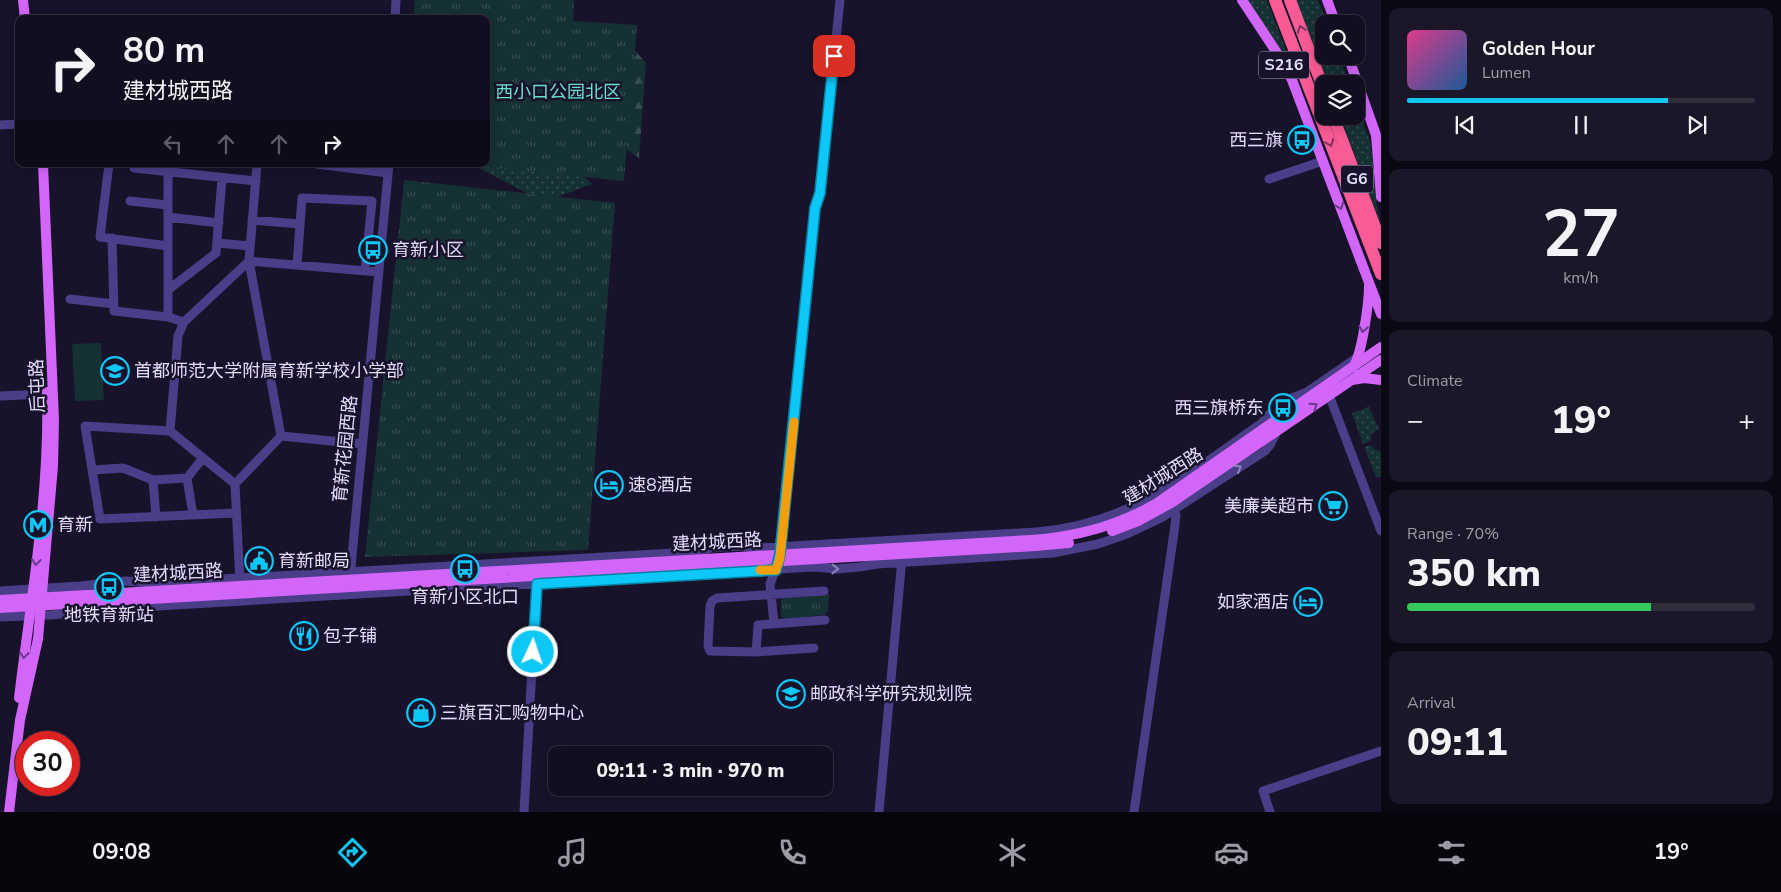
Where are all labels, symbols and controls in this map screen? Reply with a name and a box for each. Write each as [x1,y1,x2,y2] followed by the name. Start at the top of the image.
[1315,15,1365,125] map controls
[1315,15,1365,65] button: search
[1296,25,1307,34] one-way arrow
[123,27,205,74] text: 80 m
[40,35,105,100] icon: right
[813,35,855,77] pin
[1482,36,1595,62] text: Golden Hour
[820,42,848,70] icon: arrive
[1259,52,1309,78] road number: S216
[1482,62,1531,84] text: Lumen
[1315,75,1365,125] button: layers
[123,76,233,106] text: 建材城西路
[495,80,621,104] park label: 西小口公园北区
[1451,111,1479,139] icon: previous
[1567,111,1595,139] icon: pause
[1683,111,1711,139] icon: next
[1287,125,1317,155] bus stop icon: 西三旗
[1229,128,1283,152] place label: 西三旗
[159,130,187,158] icon: left
[212,130,240,158] icon: ahead
[265,130,293,158] icon: ahead
[318,130,346,158] icon: right
[1324,138,1335,147] one-way arrow
[1341,165,1373,192] road number: G6
[1542,190,1620,279] text: 27
[1335,202,1345,210] one-way arrow
[358,235,388,265] bus stop icon: 育新小区
[392,238,464,262] place label: 育新小区
[1563,267,1599,289] text: km/h
[1359,324,1369,333] one-way arrow
[100,356,130,386] school or university icon: 首都师范大学附属育新学校小学部
[24,359,50,413] street label: 后屯路
[134,359,404,383] place label: 首都师范大学附属育新学校小学部
[1407,370,1462,392] text: Climate
[1268,393,1298,423] bus stop icon: 西三旗桥东
[327,394,363,504] street label: 育新花园西路
[1551,395,1611,446] text: 19°
[1174,396,1264,420] place label: 西三旗桥东
[1407,402,1424,440] text: −
[1738,402,1755,440] text: +
[1308,403,1317,412] one-way arrow
[1118,442,1208,510] street label: 建材城西路
[1232,465,1241,475] one-way arrow
[594,470,624,500] hotel icon: 速8酒店
[628,473,693,497] place label: 速8酒店
[1318,491,1348,521] supermarket icon: 美廉美超市
[1224,494,1314,518] place label: 美廉美超市
[23,510,53,540] metro station icon: 育新
[57,513,93,537] place label: 育新
[1407,523,1499,545] text: Range · 70%
[671,528,763,556] street label: 建材城西路
[244,546,274,576] public building icon: 育新邮局
[1407,548,1541,599] text: 350 km
[278,549,350,573] place label: 育新邮局
[450,554,480,584] bus stop icon: 育新小区北口
[31,558,42,566] one-way arrow
[132,559,224,587] street label: 建材城西路
[831,563,839,574] one-way arrow
[94,572,124,602] bus stop icon: 地铁育新站
[411,585,519,609] place label: 育新小区北口
[1293,587,1323,617] hotel icon: 如家酒店
[1217,590,1289,614] place label: 如家酒店
[64,603,154,627] place label: 地铁育新站
[289,621,319,651] restaurant icon: 包子铺
[323,624,377,648] place label: 包子铺
[506,625,558,677] position arrow
[19,651,30,659] one-way arrow
[776,679,806,709] school or university icon: 邮政科学研究规划院
[810,682,972,706] place label: 邮政科学研究规划院
[1407,692,1455,714] text: Arrival
[406,698,436,728] shop icon: 三旗百汇购物中心
[440,701,584,725] place label: 三旗百汇购物中心
[1407,717,1508,768] text: 09:11
[15,731,80,796] speed limit sign: 30
[597,758,784,784] text: 09:11 · 3 min · 970 m
[335,835,370,870] icon: directions
[555,835,590,870] icon: music
[775,835,810,870] icon: phone
[995,835,1030,870] icon: climate
[1214,835,1249,870] icon: car
[1434,835,1469,870] icon: filters
[92,837,151,867] text: 09:08
[1654,837,1689,867] text: 19°

